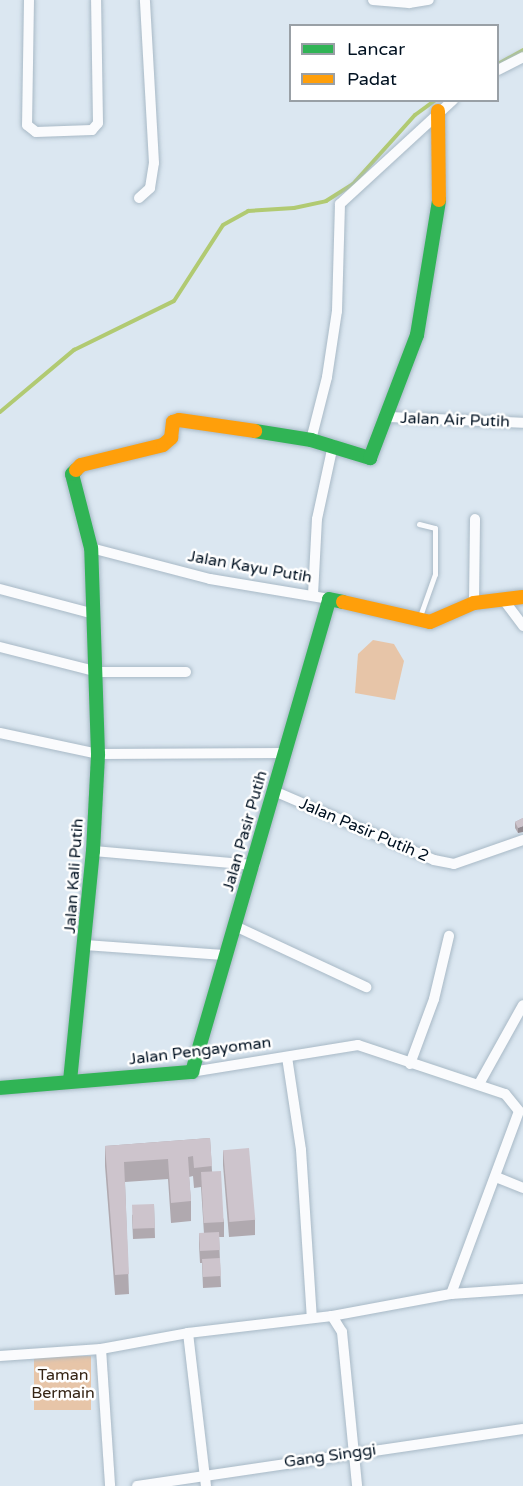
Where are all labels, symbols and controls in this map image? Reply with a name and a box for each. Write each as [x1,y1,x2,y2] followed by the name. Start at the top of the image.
[289,24,499,102] legend
[347,38,405,60] text: Lancar
[347,68,397,90] text: Padat
[400,408,510,432] street label: Jalan Air Putih
[186,547,314,587] street label: Jalan Kayu Putih
[219,768,271,894] street label: Jalan Pasir Putih
[296,794,432,866] street label: Jalan Pasir Putih 2
[60,818,88,934] street label: Jalan Kali Putih
[128,1033,272,1069] street label: Jalan Pengayoman
[31,1365,95,1403] park label: Taman Bermain
[283,1440,377,1472] street label: Gang Singgi

